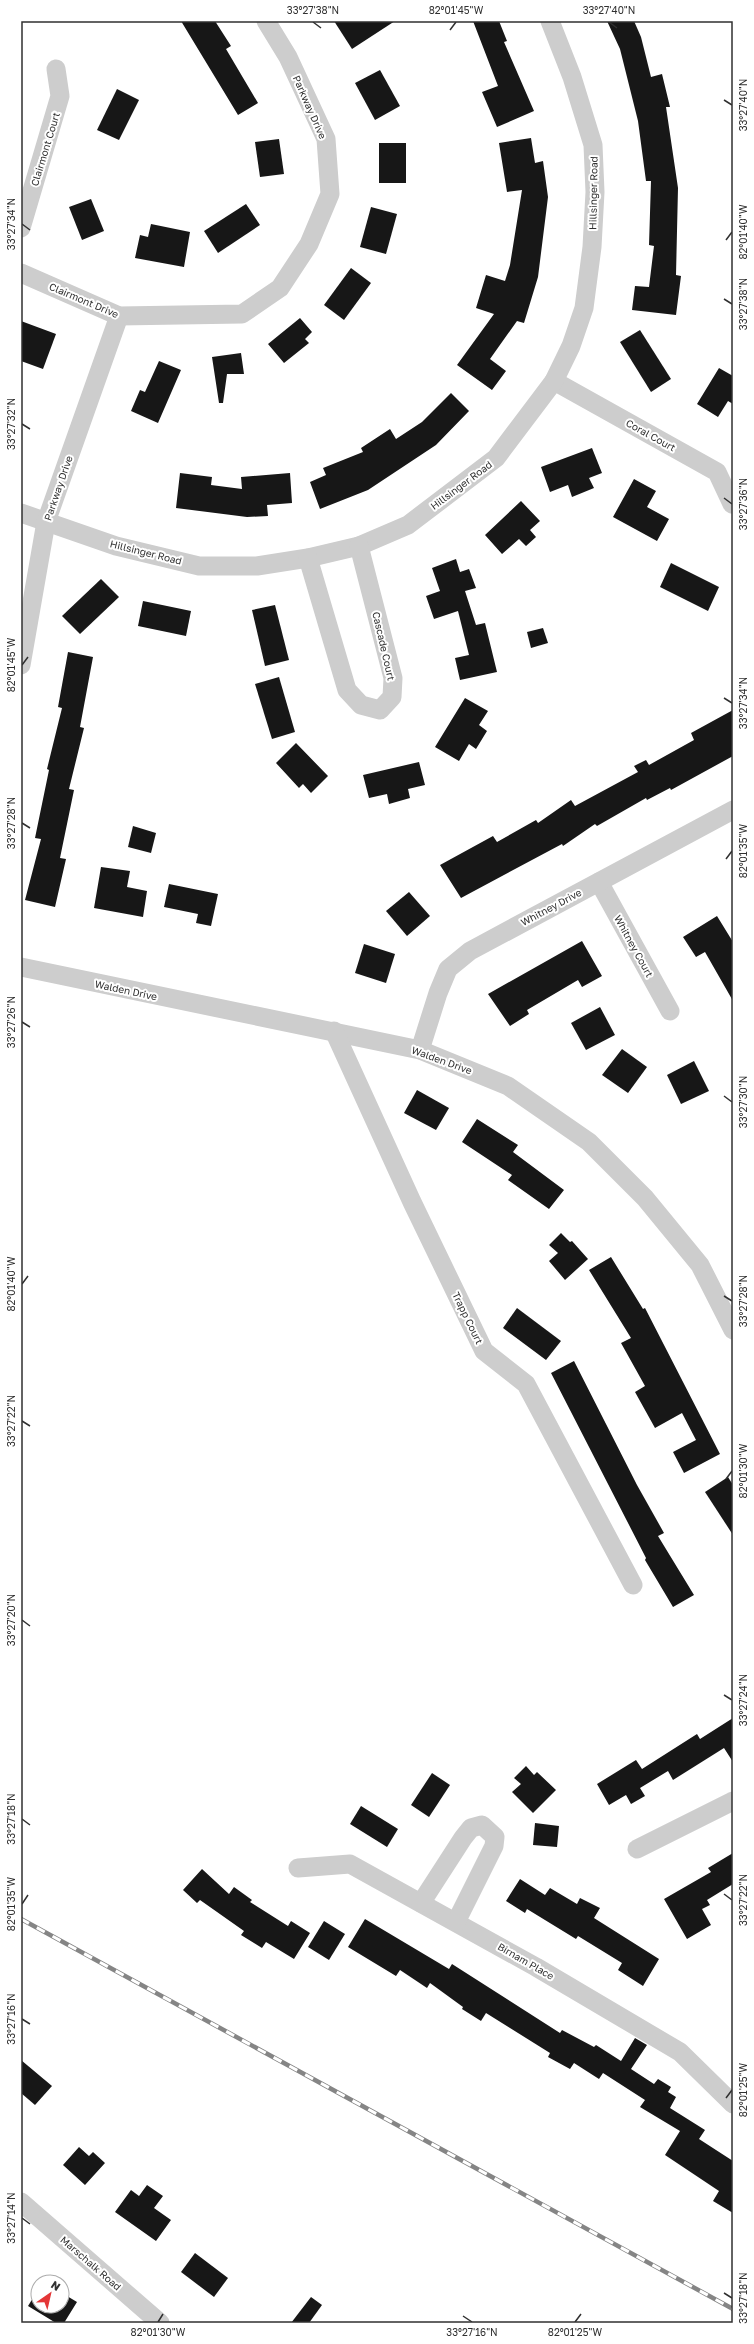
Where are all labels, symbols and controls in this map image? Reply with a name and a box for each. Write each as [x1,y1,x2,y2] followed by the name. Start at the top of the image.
[287,4,339,16] text: 33°27'38"N
[429,4,484,16] text: 82°01'45"W
[583,4,635,16] text: 33°27'40"N
[291,74,329,141] street label: Parkway Drive
[737,79,749,131] text: 33°27'40"N
[28,111,62,187] street label: Clairmont Court
[586,156,600,230] street label: Hillsinger Road
[5,198,17,250] text: 33°27'34"N
[737,204,749,260] text: 82°01'40"W
[737,278,749,330] text: 33°27'38"N
[47,280,121,320] street label: Clairmont Drive
[5,398,17,450] text: 33°27'32"N
[624,416,678,454] street label: Coral Court
[41,454,75,522] street label: Parkway Drive
[428,458,494,512] street label: Hillsinger Road
[737,478,749,530] text: 33°27'36"N
[109,537,183,567] street label: Hillsinger Road
[370,610,398,682] street label: Cascade Court
[5,637,17,692] text: 82°01'45"W
[737,677,749,729] text: 33°27'34"N
[5,797,17,849] text: 33°27'28"N
[737,823,749,878] text: 82°01'35"W
[519,886,584,928] street label: Whitney Drive
[612,913,656,979] street label: Whitney Court
[94,978,158,1002] street label: Walden Drive
[5,996,17,1048] text: 33°27'26"N
[410,1044,474,1077] street label: Walden Drive
[737,1076,749,1128] text: 33°27'30"N
[5,1256,17,1312] text: 82°01'40"W
[737,1275,749,1327] text: 33°27'28"N
[450,1290,486,1346] street label: Trapp Court
[5,1395,17,1447] text: 33°27'22"N
[737,1443,749,1498] text: 82°01'30"W
[5,1594,17,1646] text: 33°27'20"N
[737,1674,749,1726] text: 33°27'24"N
[5,1793,17,1845] text: 33°27'18"N
[737,1874,749,1926] text: 33°27'22"N
[5,1876,17,1931] text: 82°01'35"W
[496,1940,556,1982] street label: Birnam Place
[5,1993,17,2045] text: 33°27'16"N
[737,2062,749,2117] text: 82°01'25"W
[5,2192,17,2244] text: 33°27'14"N
[58,2233,124,2293] street label: Marschalk Road
[737,2272,749,2324] text: 33°27'18"N
[30,2274,70,2314] north arrow
[49,2278,63,2293] text: N
[131,2326,186,2338] text: 82°01'30"W
[446,2326,498,2338] text: 33°27'16"N
[548,2326,603,2338] text: 82°01'25"W

